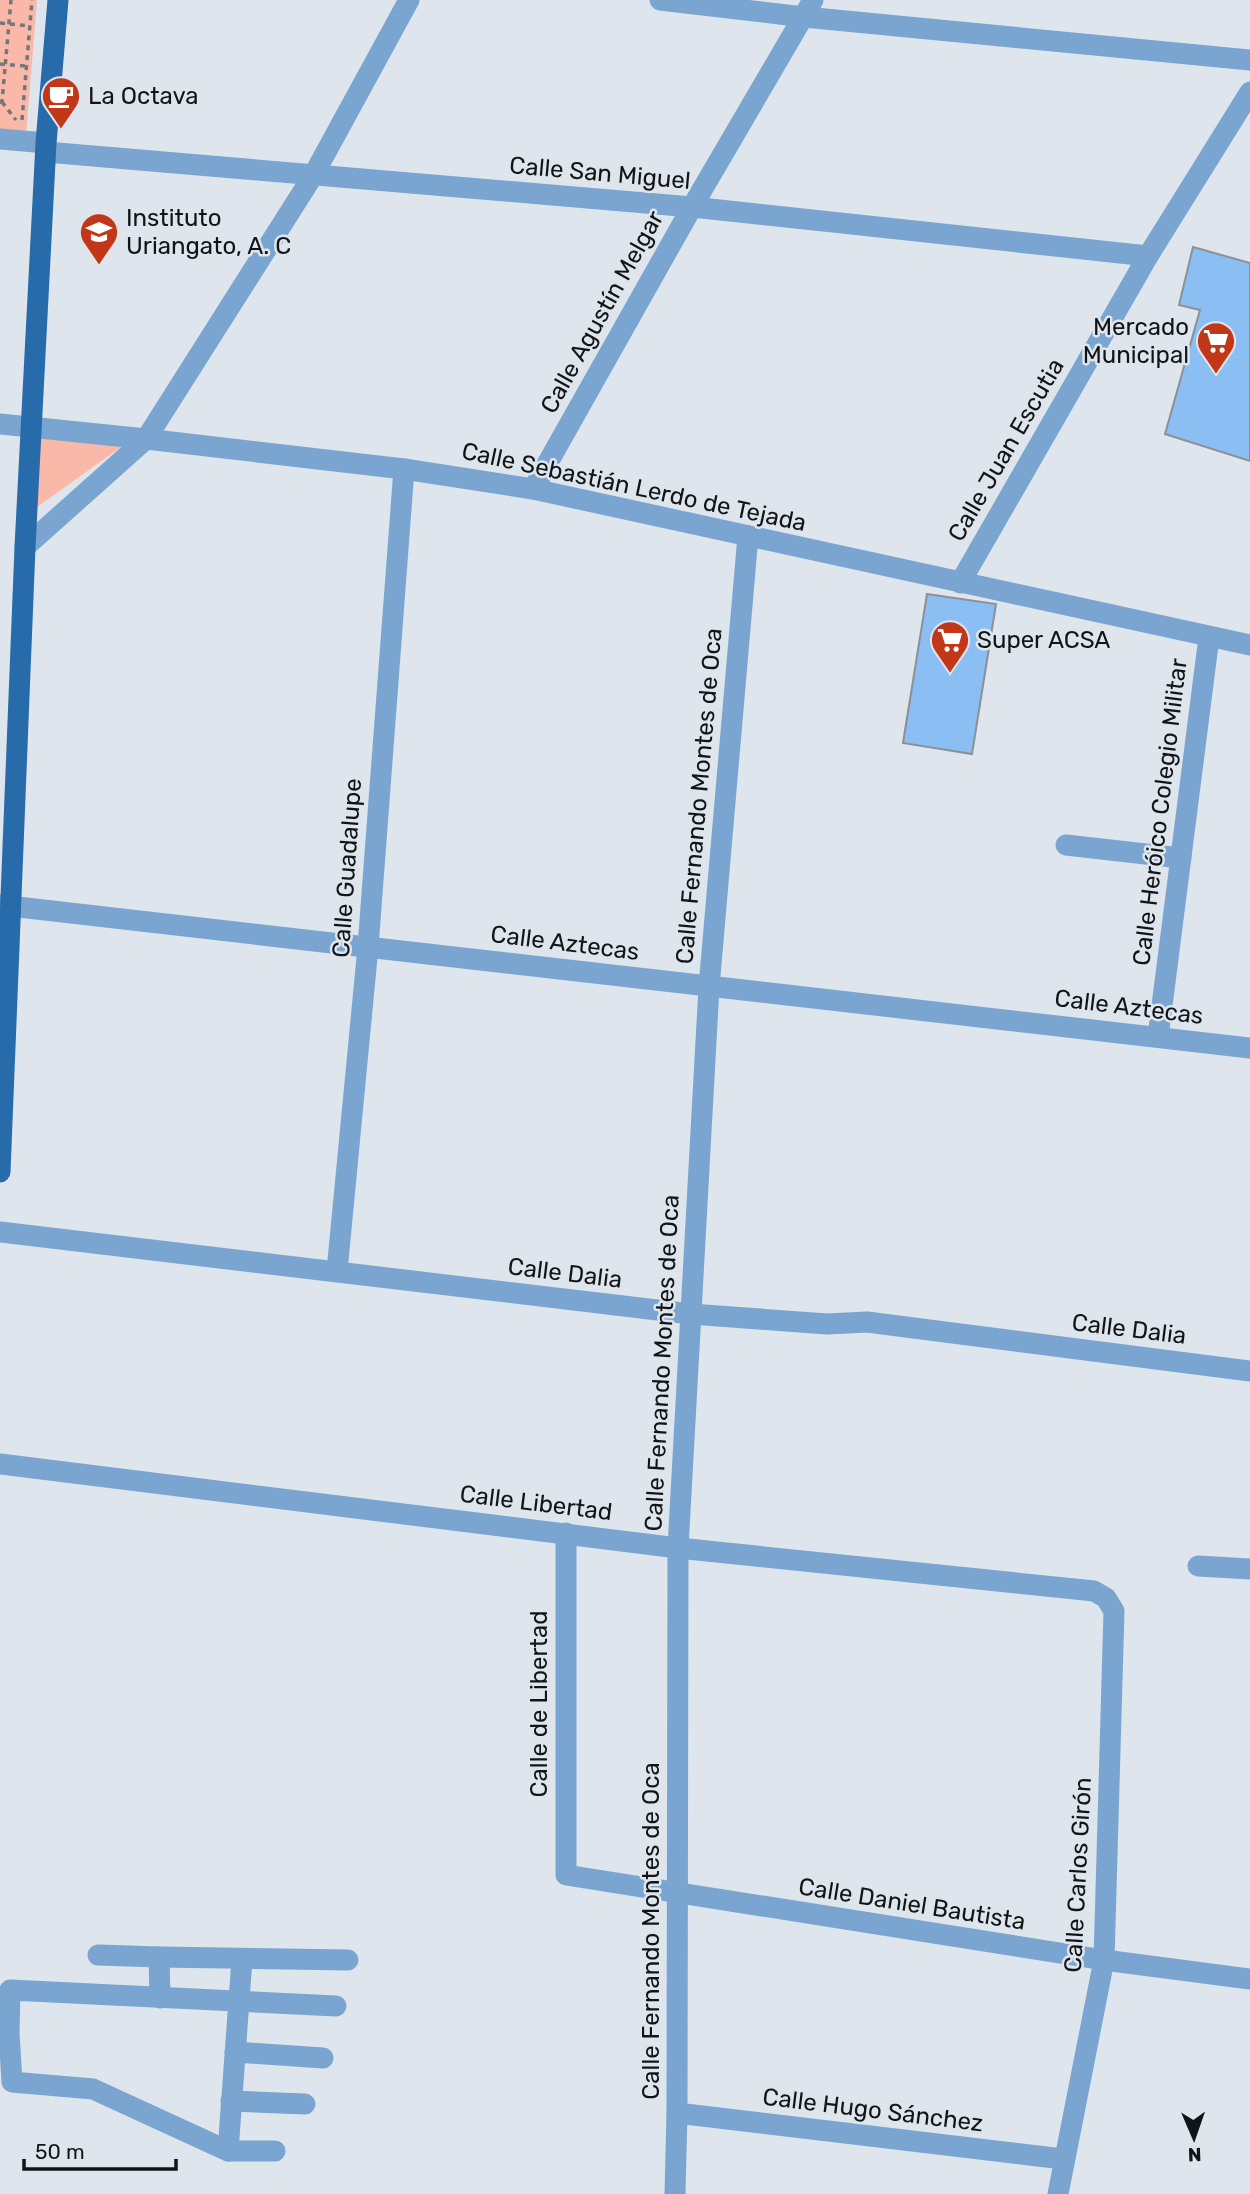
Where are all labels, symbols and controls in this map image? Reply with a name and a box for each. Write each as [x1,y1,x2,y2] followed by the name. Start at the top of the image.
[40,75,82,130] cafe icon: La Octava
[88,82,199,110] place label: La Octava
[508,151,692,195] street label: Calle San Miguel
[126,204,291,260] place label: Instituto Uriangato, A. C
[535,206,669,418] street label: Calle Agustín Melgar
[78,211,120,266] school or university icon: Instituto Uriangato, A. C
[1083,313,1189,369] place label: Mercado Municipal
[1195,320,1237,375] supermarket icon: Mercado Municipal
[942,354,1070,546] street label: Calle Juan Escutia
[459,437,809,537] street label: Calle Sebastián Lerdo de Tejada
[929,619,971,674] supermarket icon: Super ACSA
[977,626,1110,654] place label: Super ACSA
[670,627,728,965] street label: Calle Fernando Montes de Oca
[1127,657,1193,967] street label: Calle Heróico Colegio Militar
[327,777,367,959] street label: Calle Guadalupe
[489,920,641,966] street label: Calle Aztecas
[1053,984,1205,1030] street label: Calle Aztecas
[639,1194,685,1532] street label: Calle Fernando Montes de Oca
[506,1252,624,1294] street label: Calle Dalia
[1070,1308,1188,1350] street label: Calle Dalia
[458,1480,614,1526] street label: Calle Libertad
[525,1611,553,1797] street label: Calle de Libertad
[637,1762,665,2100] street label: Calle Fernando Montes de Oca
[1059,1777,1097,1973] street label: Calle Carlos Girón
[797,1872,1027,1936] street label: Calle Daniel Bautista
[761,2083,985,2137] street label: Calle Hugo Sánchez
[1159,2103,1229,2173] north arrow
[24,2128,177,2172] scale bar
[35,2139,85,2164] text: 50 m
[1187,2143,1202,2166] text: N

